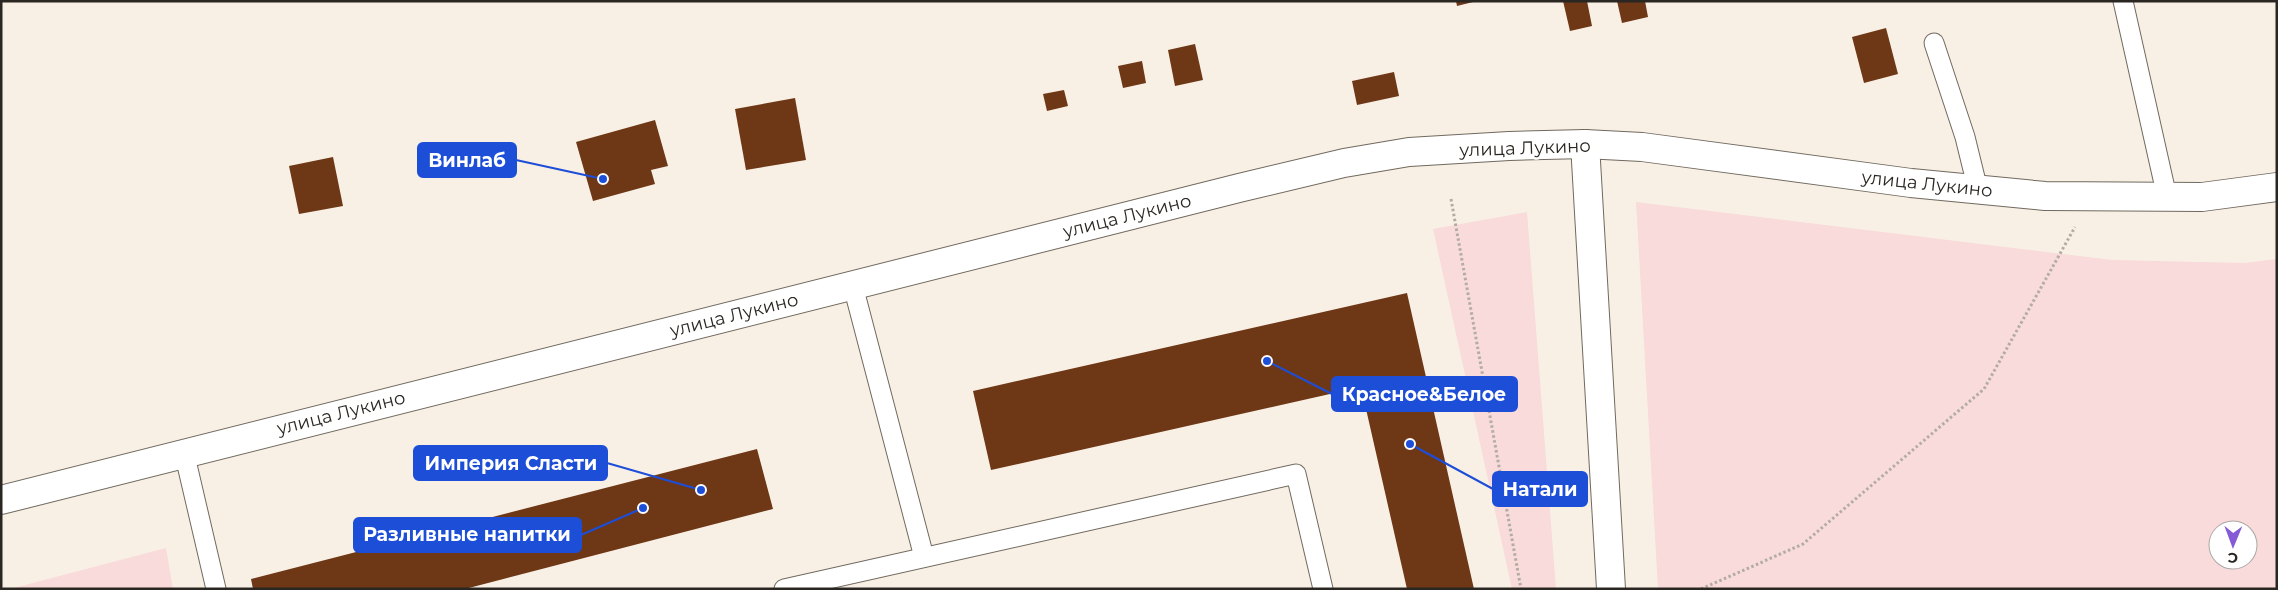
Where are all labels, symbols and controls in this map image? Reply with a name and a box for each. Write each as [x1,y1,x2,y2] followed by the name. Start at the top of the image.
[1458,135,1591,161] street label: улица Лукино
[418,143,516,177] callout: Винлаб
[428,149,506,172] text: Винлаб
[1859,166,1994,202] street label: улица Лукино
[1060,189,1193,243] street label: улица Лукино
[667,288,800,342] street label: улица Лукино
[1332,377,1517,411] callout: Красное&Белое
[1342,383,1506,406] text: Красное&Белое
[274,386,407,440] street label: улица Лукино
[414,446,607,480] callout: Империя Сласти
[425,452,597,475] text: Империя Сласти
[1493,472,1587,506] callout: Натали
[1503,478,1577,501] text: Натали
[354,518,581,552] callout: Разливные напитки
[2208,520,2258,570] north arrow
[363,523,571,546] text: Разливные напитки
[2228,549,2238,567] text: С

